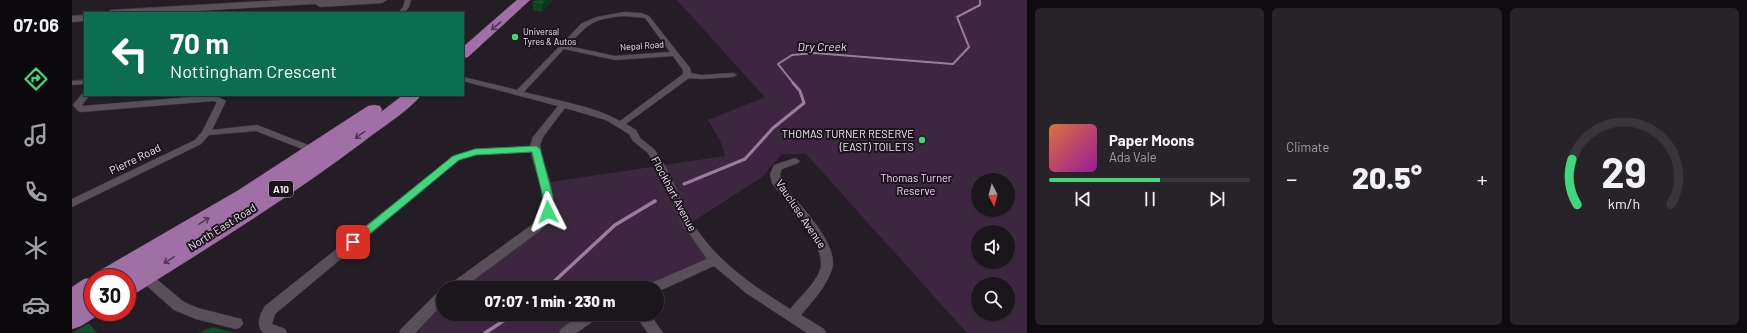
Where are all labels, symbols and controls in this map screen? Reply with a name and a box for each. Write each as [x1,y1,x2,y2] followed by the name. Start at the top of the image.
[13,14,59,36] text: 07:06
[491,22,501,31] one-way arrow
[170,26,229,60] text: 70 m
[523,26,576,47] place label: Universal Tyres & Autos
[104,28,156,80] icon: left
[510,32,520,42] marker: Universal Tyres & Autos
[620,38,664,53] street label: Nepal Road
[798,39,847,53] water label: Dry Creek
[170,60,337,82] text: Nottingham Crescent
[22,65,50,93] icon: directions
[22,121,50,149] icon: music
[782,127,914,153] place label: THOMAS TURNER RESERVE (EAST) TOILETS
[355,131,366,140] one-way arrow
[1109,131,1194,149] text: Paper Moons
[917,135,927,145] marker: THOMAS TURNER RESERVE (EAST) TOILETS
[1286,139,1329,155] text: Climate
[107,141,163,177] street label: Pierre Road
[1602,145,1647,195] text: 29
[1109,149,1157,165] text: Ada Vale
[649,154,700,234] street label: Flockhart Avenue
[1352,159,1422,195] text: 20.5°
[1286,165,1297,191] text: −
[1477,165,1488,191] text: +
[880,171,952,197] park label: Thomas Turner Reserve
[971,173,1015,217] north arrow
[971,173,1015,321] map controls
[774,177,829,251] street label: Vaucluse Avenue
[22,178,50,206] icon: phone
[269,181,293,197] road number: A10
[1072,188,1094,210] icon: previous
[1139,188,1161,210] icon: pause
[1206,188,1228,210] icon: next
[527,191,569,233] position arrow
[1608,194,1640,211] text: km/h
[185,200,258,253] street label: North East Road
[198,217,210,225] one-way arrow
[336,225,370,259] pin
[971,225,1015,269] button: sound
[342,231,364,253] icon: arrive
[22,234,50,262] icon: climate
[163,257,175,265] one-way arrow
[84,269,136,321] speed limit sign: 30
[971,277,1015,321] button: search
[22,291,50,319] icon: car
[485,292,615,310] text: 07:07 · 1 min · 230 m

